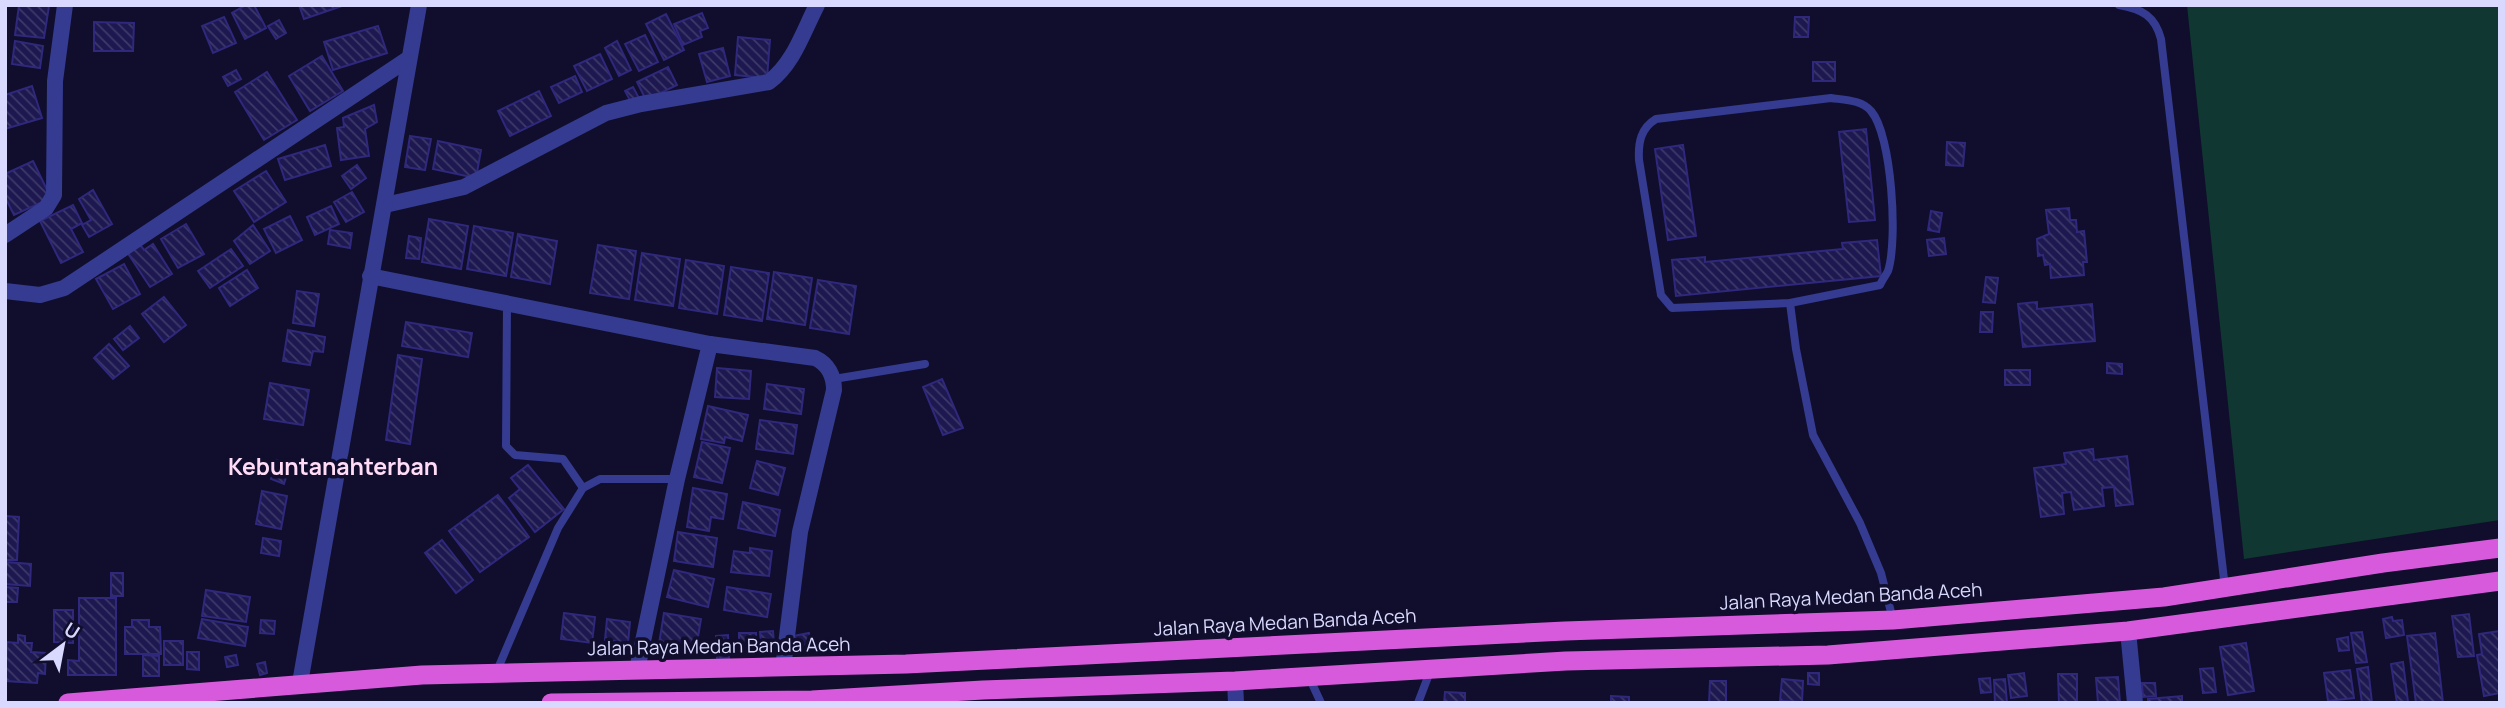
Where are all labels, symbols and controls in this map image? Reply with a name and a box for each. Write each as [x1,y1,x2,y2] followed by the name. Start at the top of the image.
[228,450,438,482] district label: Kebuntanahterban
[1719,576,1983,616] street label: Jalan Raya Medan Banda Aceh
[1153,602,1417,642] street label: Jalan Raya Medan Banda Aceh
[28,610,98,680] north arrow
[59,616,85,645] text: U
[587,631,851,661] street label: Jalan Raya Medan Banda Aceh

